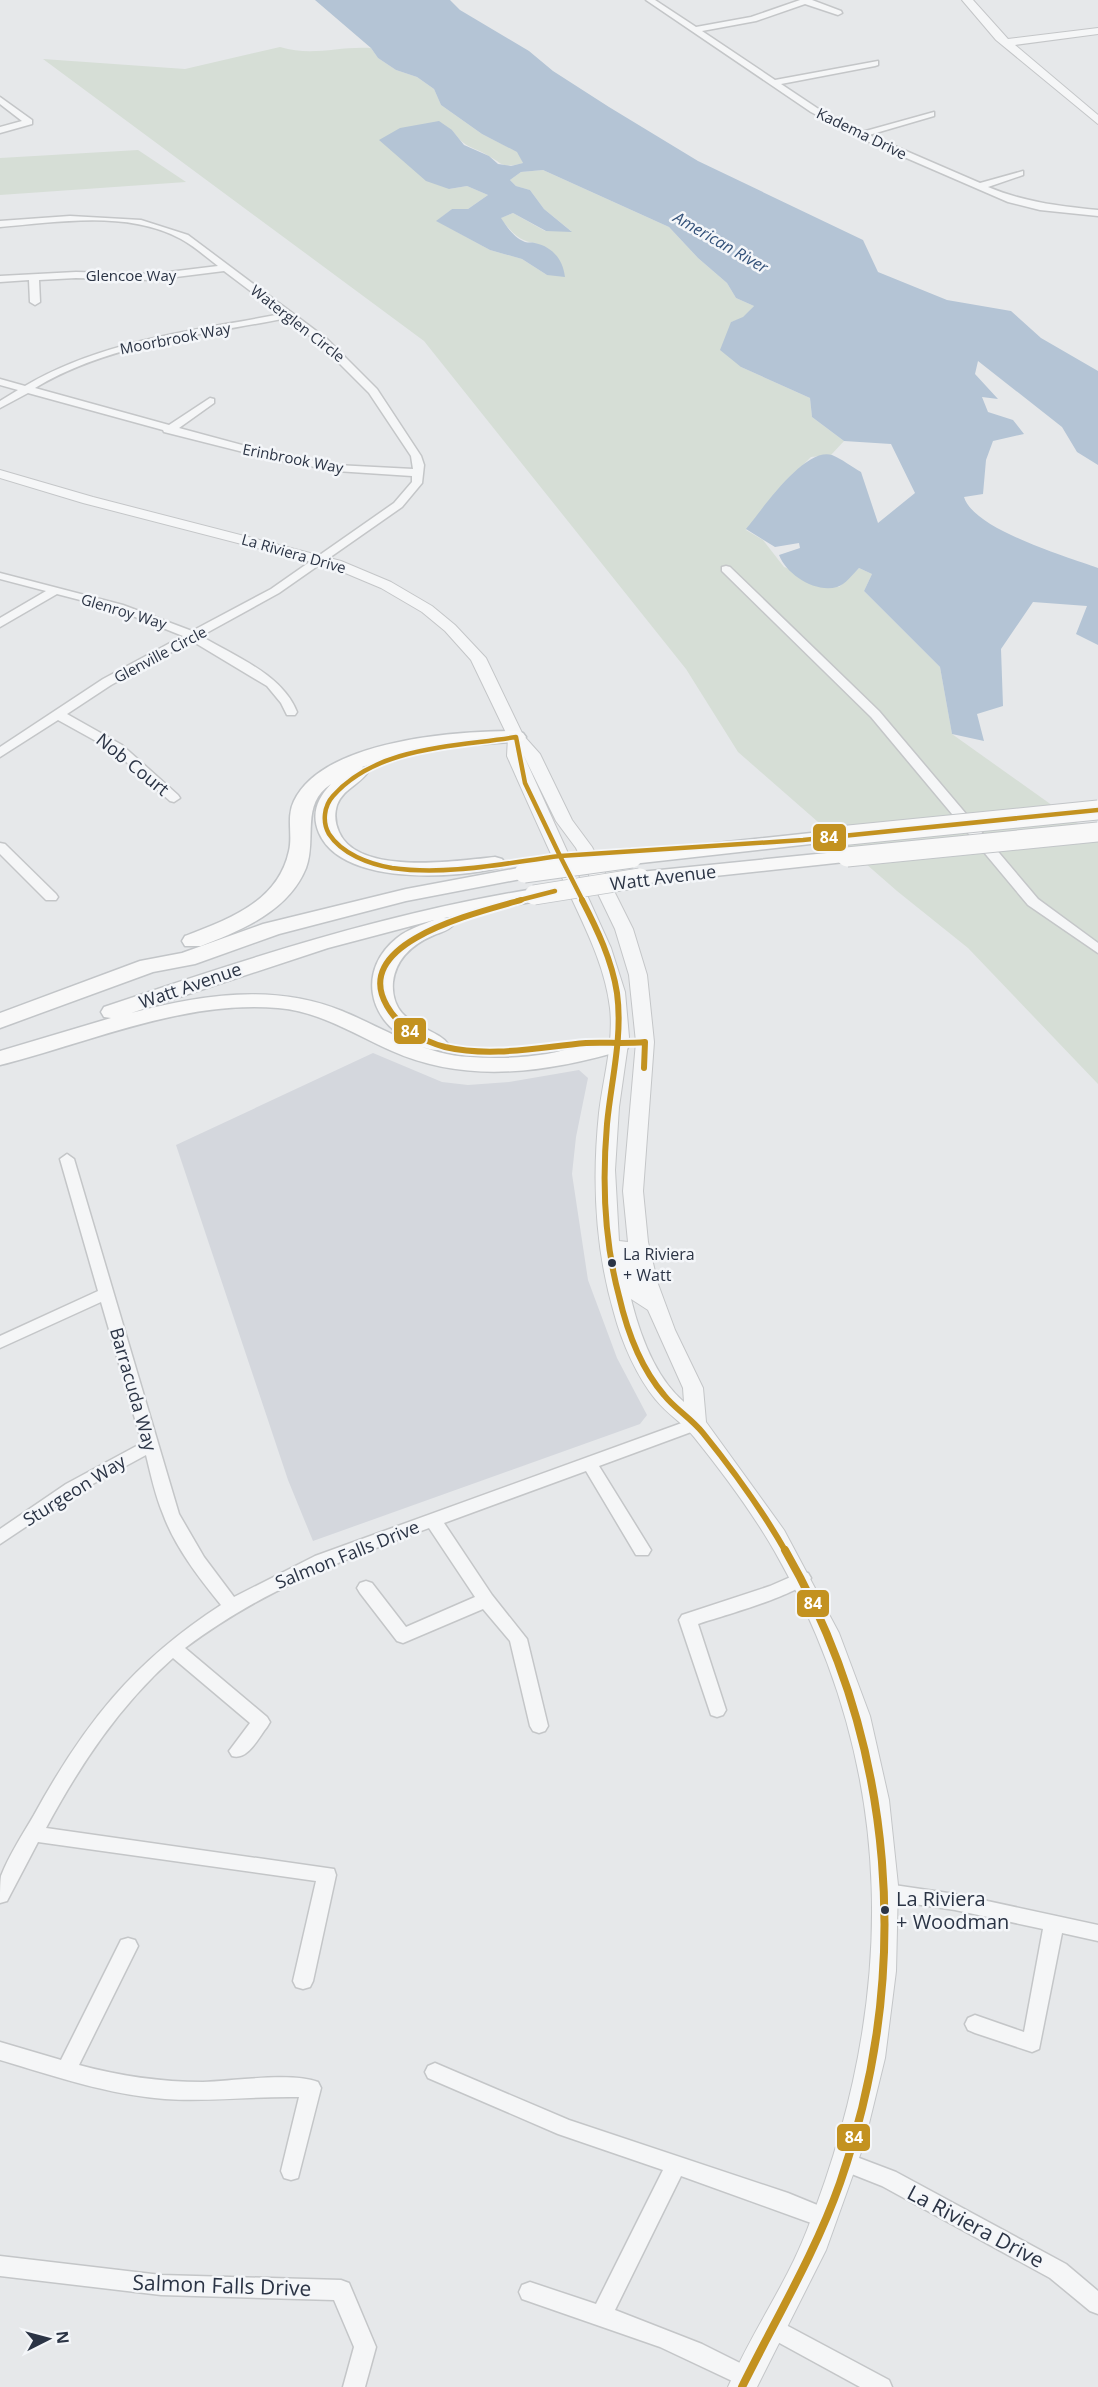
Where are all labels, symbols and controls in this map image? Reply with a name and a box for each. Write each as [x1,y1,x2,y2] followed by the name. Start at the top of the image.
[814,103,910,163] street label: Kadema Drive
[669,206,773,278] water label: American River
[86,265,177,285] street label: Glencoe Way
[247,280,349,366] street label: Waterglen Circle
[118,317,233,359] street label: Moorbrook Way
[241,438,346,478] street label: Erinbrook Way
[239,529,349,577] street label: La Riviera Drive
[79,588,170,634] street label: Glenroy Way
[110,621,210,687] street label: Glenville Circle
[92,727,174,801] street label: Nob Court
[812,823,847,852] line badge: 84
[820,826,838,848] text: 84
[609,859,717,895] street label: Watt Avenue
[136,956,244,1014] street label: Watt Avenue
[393,1017,427,1045] line badge: 84
[401,1020,419,1042] text: 84
[623,1243,695,1286] place label: La Riviera + Watt
[606,1257,618,1269] marker: La Riviera + Watt
[105,1324,163,1454] street label: Barracuda Way
[18,1448,131,1531] street label: Sturgeon Way
[271,1514,423,1594] street label: Salmon Falls Drive
[796,1589,830,1618] line badge: 84
[804,1592,822,1614] text: 84
[896,1885,1009,1935] place label: La Riviera + Woodman
[879,1904,891,1916] marker: La Riviera + Woodman
[836,2123,871,2152] line badge: 84
[845,2126,863,2148] text: 84
[903,2178,1049,2274] street label: La Riviera Drive
[132,2268,312,2302] street label: Salmon Falls Drive
[18,2309,78,2369] north arrow
[51,2330,75,2345] text: N

